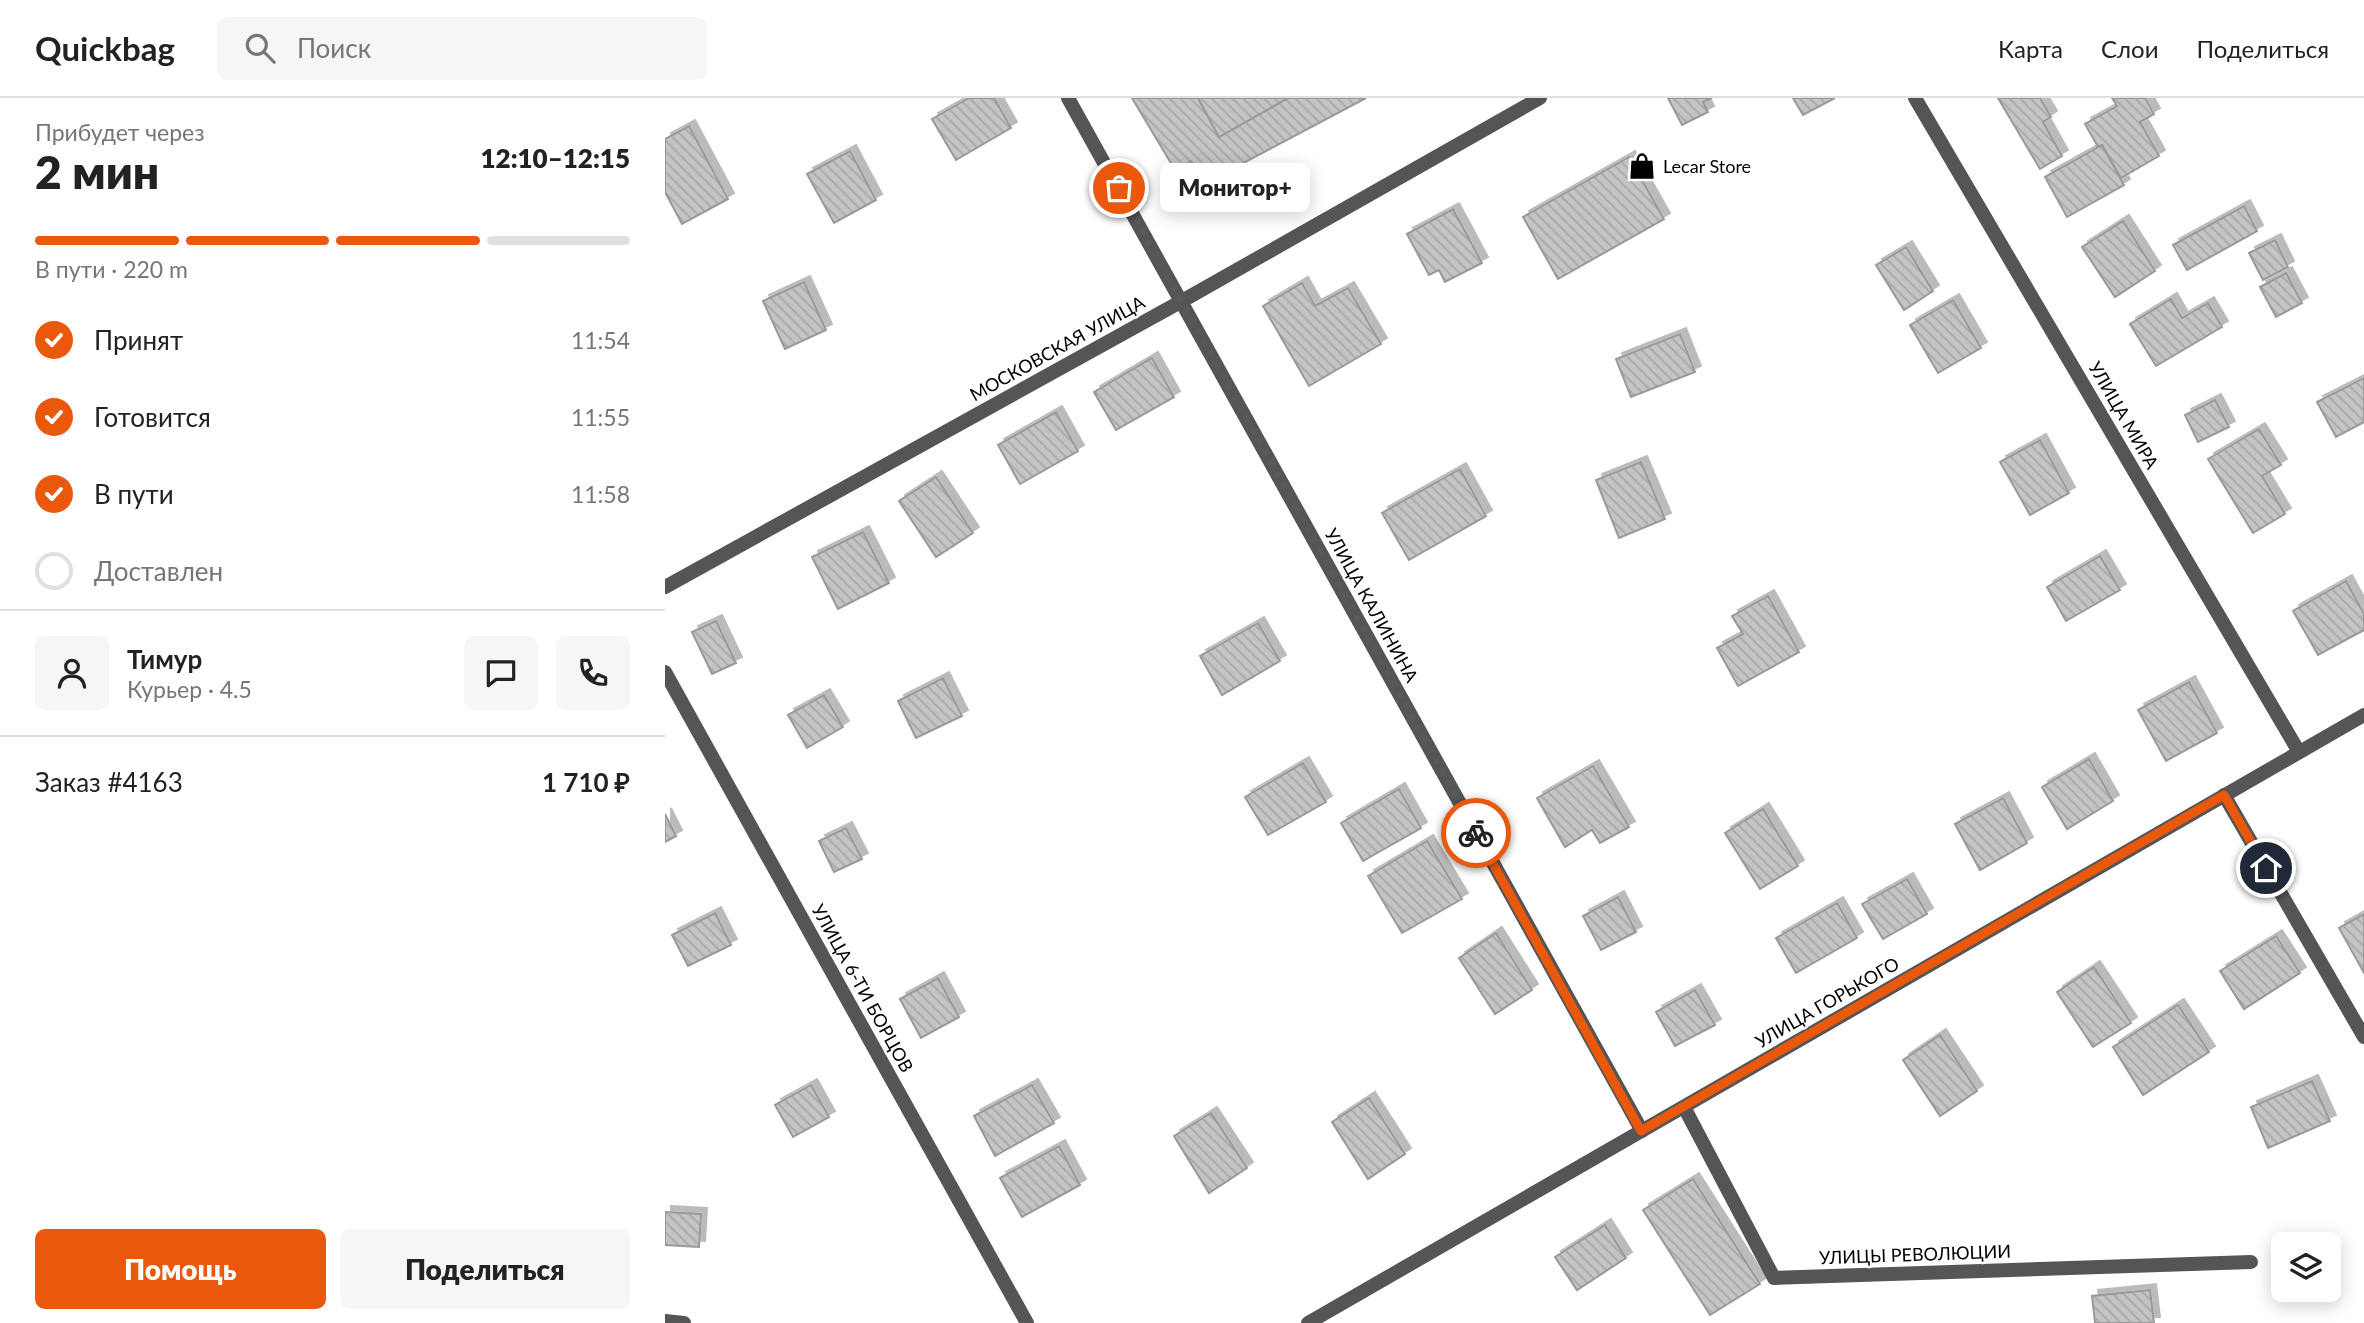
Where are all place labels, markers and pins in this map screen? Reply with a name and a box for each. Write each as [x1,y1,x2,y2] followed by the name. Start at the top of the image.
[1627,151,1657,181] shop icon: Lecar Store
[1663,155,1751,177] place label: Lecar Store
[1089,158,1149,218] pin
[1161,164,1311,212] callout: Монитор+
[2236,838,2296,898] pin

